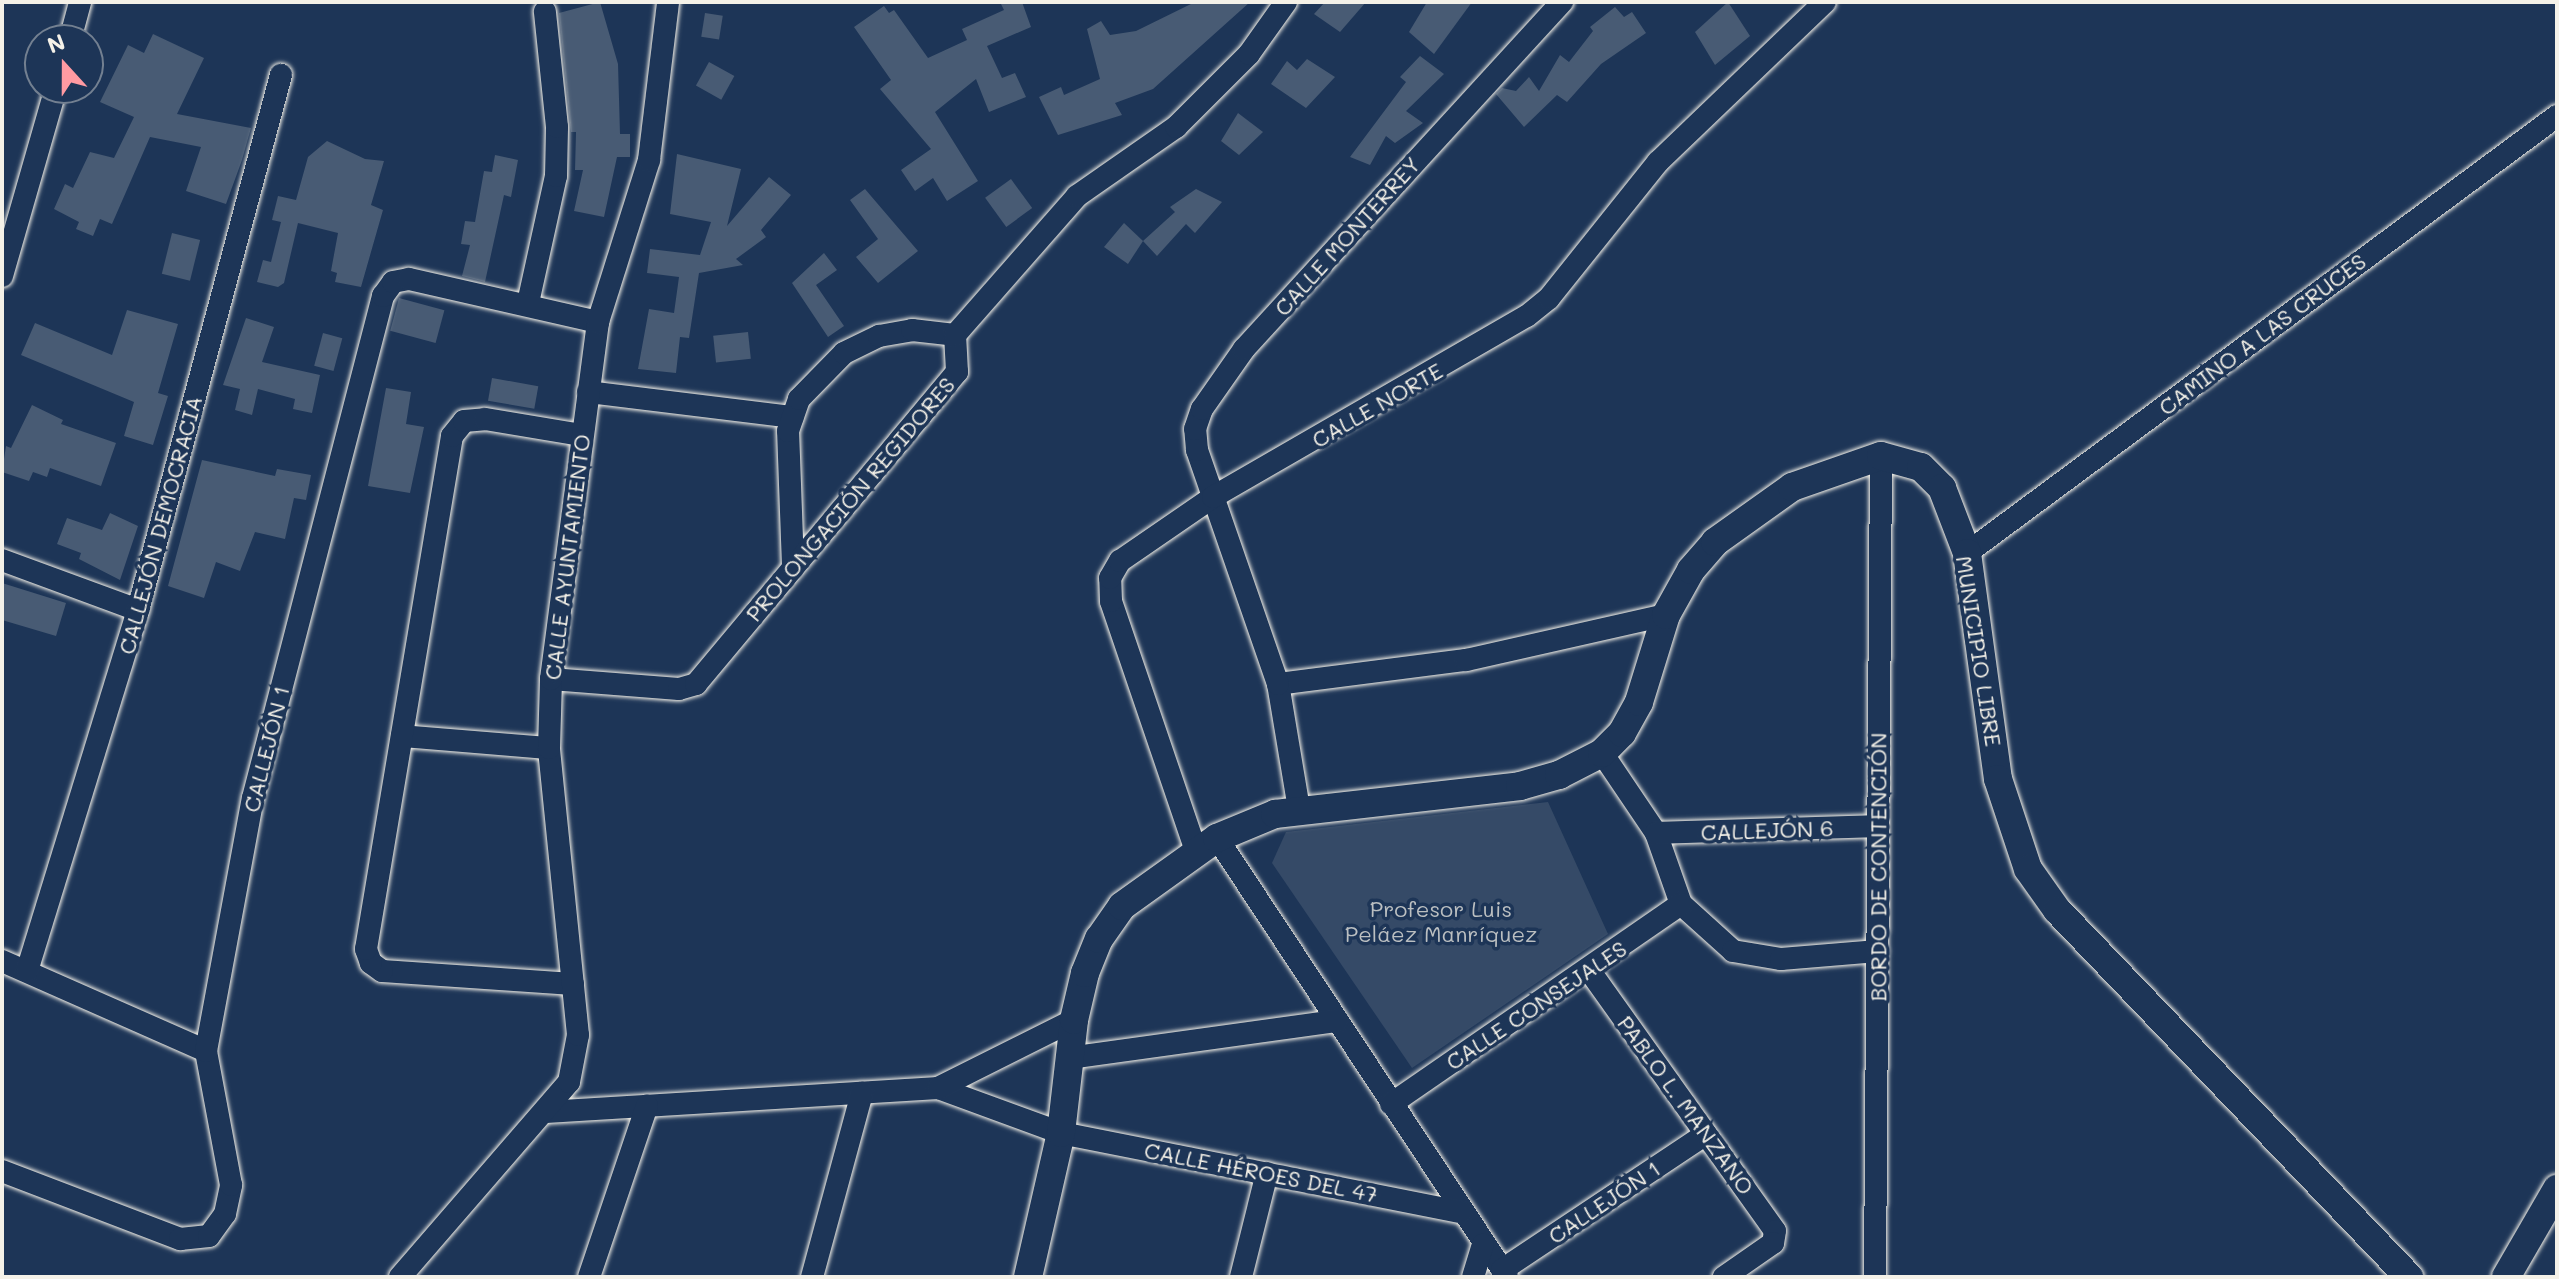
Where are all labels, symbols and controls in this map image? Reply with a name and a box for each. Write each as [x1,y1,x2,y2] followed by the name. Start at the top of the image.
[24,24,104,104] north arrow
[43,26,69,60] text: N
[1269,151,1425,321] street label: CALLE MONTERREY
[2153,247,2371,421] street label: CAMINO A LAS CRUCES
[1307,357,1447,453] street label: CALLE NORTE
[740,371,960,627] street label: PROLONGACIÓN REGIDORES
[113,393,207,657] street label: CALLEJÓN DEMOCRACIA
[539,433,595,681] street label: CALLE AYUNTAMIENTO
[1951,554,2007,748] street label: MUNICIPIO LIBRE
[238,683,294,815] street label: CALLEJÓN 1
[1865,733,1891,1001] street label: BORDO DE CONTENCIÓN
[1700,814,1834,846] street label: CALLEJÓN 6
[1345,895,1537,946] park label: Profesor Luis Peláez Manríquez
[1441,935,1631,1075] street label: CALLE CONSEJALES
[1612,1011,1760,1199] street label: PABLO L. MANZANO
[1142,1136,1380,1208] street label: CALLE HÉROES DEL 47
[1543,1155,1665,1249] street label: CALLEJÓN 1

